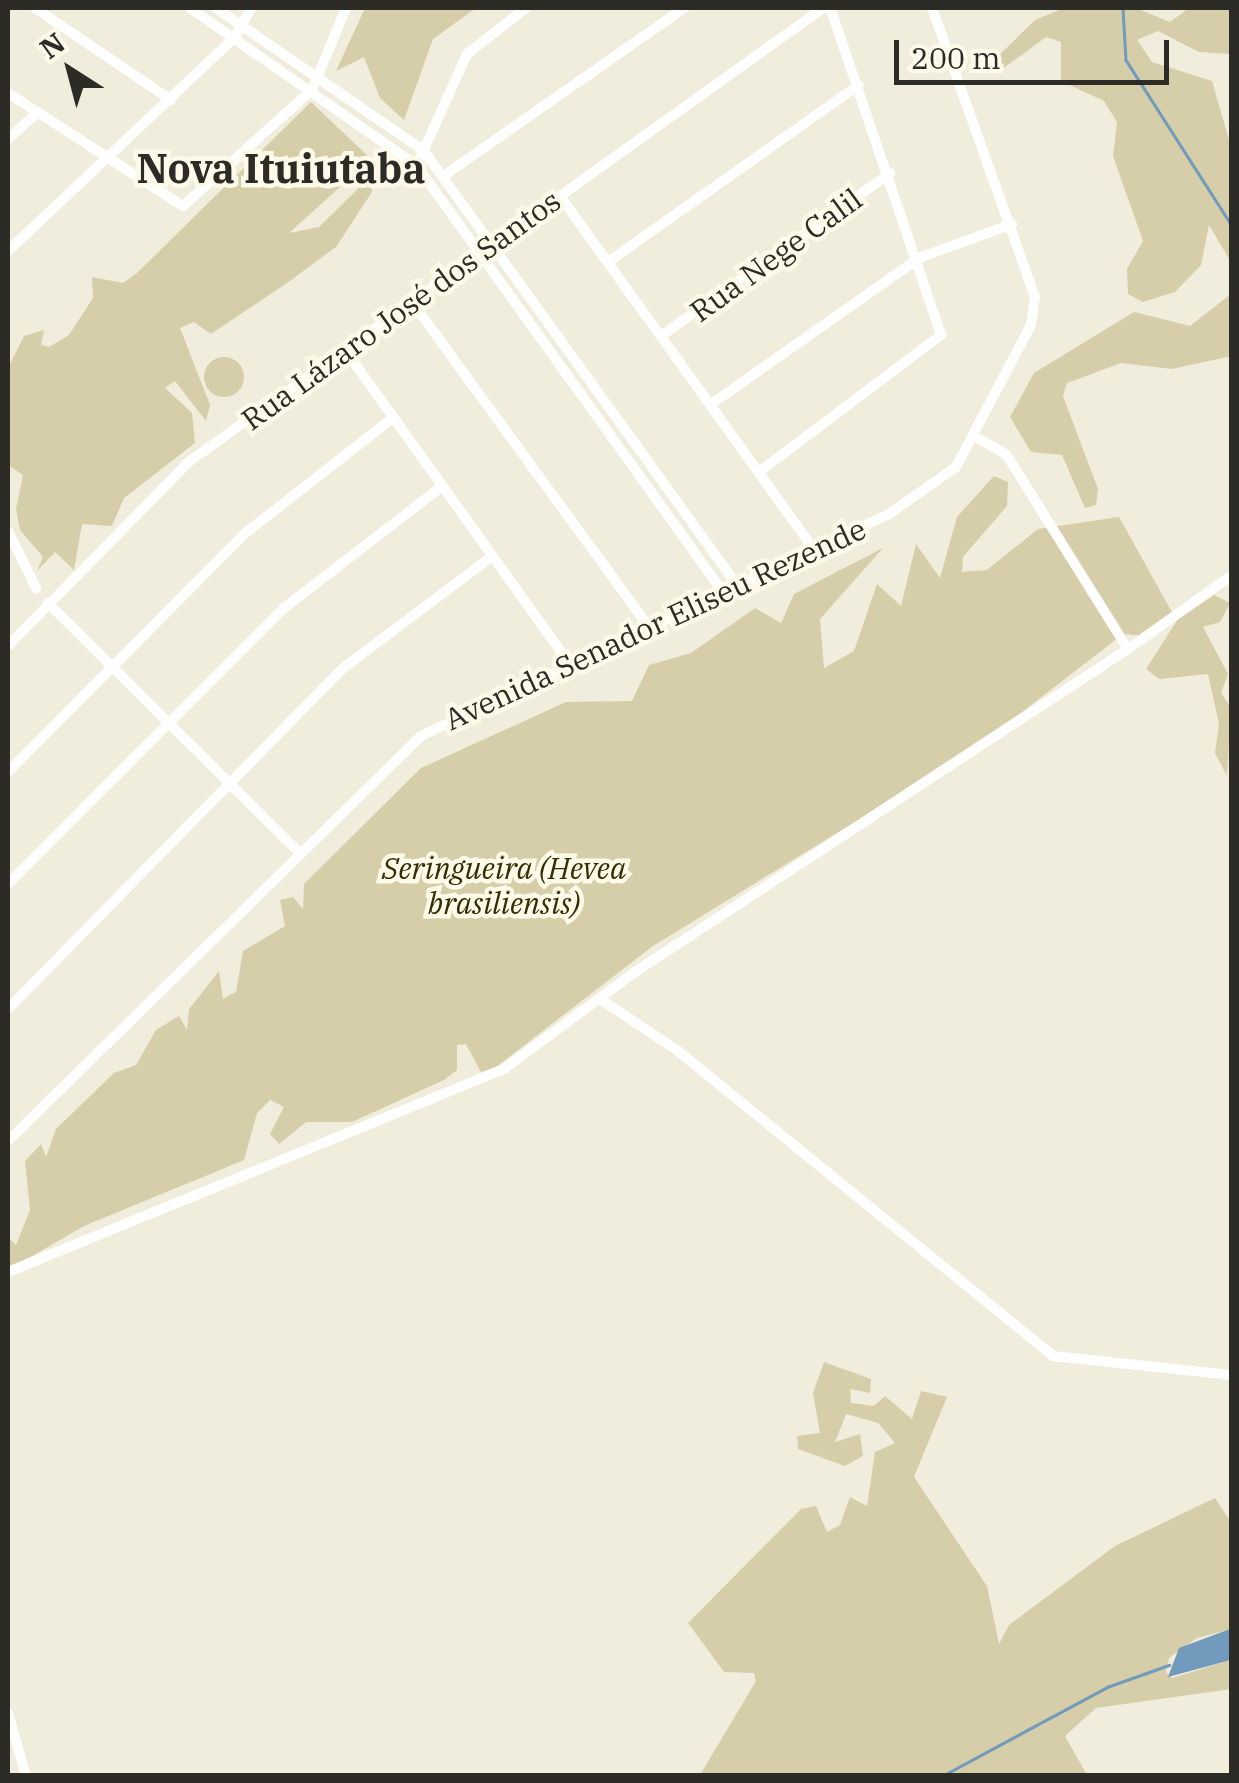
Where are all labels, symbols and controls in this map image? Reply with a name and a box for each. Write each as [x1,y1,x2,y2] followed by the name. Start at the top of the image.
[20,20,120,120] north arrow
[899,20,1174,82] scale bar
[32,24,72,67] text: N
[911,38,1001,77] text: 200 m
[136,144,426,192] district label: Nova Ituiutaba
[683,181,869,329] street label: Rua Nege Calil
[235,182,567,438] street label: Rua Lázaro José dos Santos
[439,510,871,738] street label: Avenida Senador Eliseu Rezende
[382,850,626,920] park label: Seringueira (Hevea brasiliensis)

